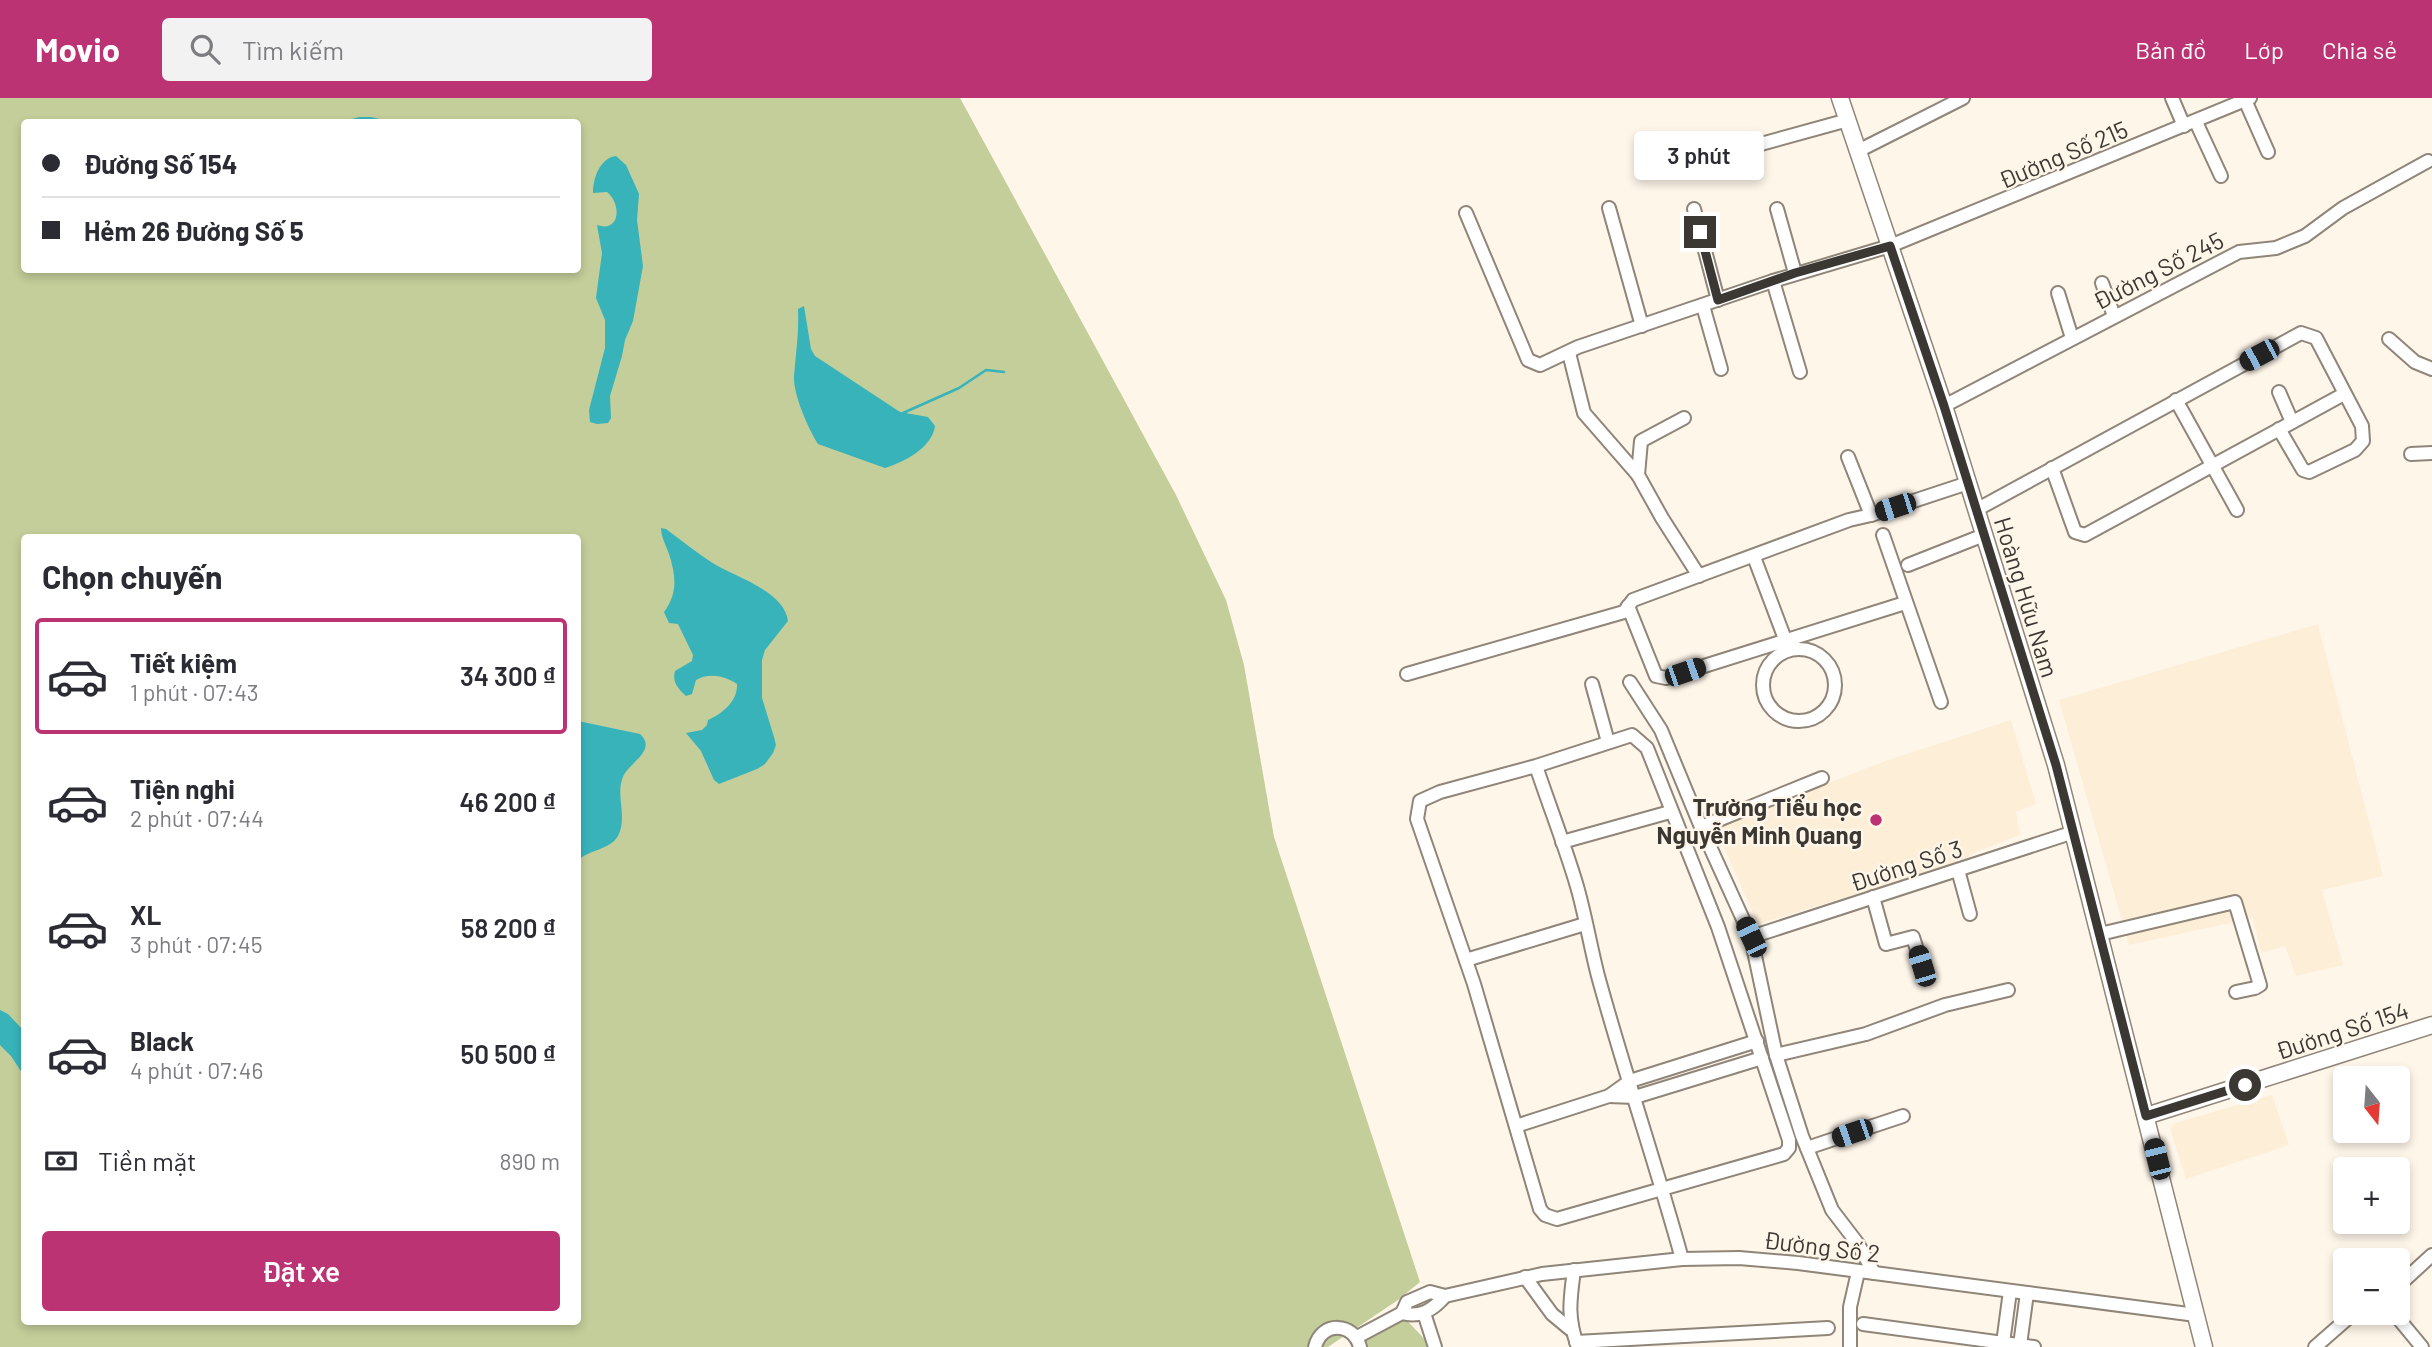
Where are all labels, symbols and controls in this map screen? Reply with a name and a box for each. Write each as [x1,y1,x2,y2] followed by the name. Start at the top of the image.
[162,18,652,81] search box
[35,29,120,69] text: Movio
[186,30,224,68] icon: search
[242,34,344,65] text: Tìm kiếm
[2135,35,2206,64] text: Bản đồ
[2244,35,2284,64] text: Lớp
[2322,35,2397,64] text: Chia sẻ
[1994,114,2132,194] street label: Đường Số 215
[1635,130,1765,180] callout: 3 phút
[1667,141,1731,169] text: 3 phút
[84,148,238,179] text: Đường Số 154
[84,215,304,246] text: Hẻm 26 Đường Số 5
[1684,216,1716,248] route end
[2088,225,2228,315] street label: Đường Số 245
[2236,336,2283,374] car
[1872,491,1919,523] car
[1989,513,2065,681] street label: Hoàng Hữu Nam
[42,557,222,595] text: Chọn chuyến
[46,645,109,708] icon: car
[130,647,237,678] text: Tiết kiệm
[1662,655,1709,689] car
[460,660,556,691] text: 34 300 ₫
[130,678,259,706] text: 1 phút · 07:43
[46,771,109,834] icon: car
[130,773,235,804] text: Tiện nghi
[459,786,556,817] text: 46 200 ₫
[1657,792,1862,849] place label: Trường Tiểu học Nguyễn Minh Quang
[130,804,264,832] text: 2 phút · 07:44
[1868,812,1884,828] marker: Trường Tiểu học Nguyễn Minh Quang
[1846,833,1966,897] street label: Đường Số 3
[46,897,109,960] icon: car
[130,899,161,930] text: XL
[461,912,556,943] text: 58 200 ₫
[1733,914,1770,960] car
[130,930,262,958] text: 3 phút · 07:45
[1906,943,1939,989] car
[2272,995,2412,1065] street label: Đường Số 154
[46,1023,109,1086] icon: car
[130,1025,194,1056] text: Black
[460,1038,556,1069] text: 50 500 ₫
[130,1056,263,1084] text: 4 phút · 07:46
[2333,1066,2410,1143] north arrow
[2333,1066,2410,1325] map controls
[2229,1069,2261,1101] route start
[1829,1116,1876,1150] car
[2142,1136,2173,1182] car
[42,1142,80,1180] icon: cash
[98,1145,196,1176] text: Tiền mặt
[499,1147,560,1175] text: 890 m
[2333,1157,2410,1234] button: +
[1762,1224,1882,1268] street label: Đường Số 2
[42,1231,560,1311] button: Đặt xe
[2333,1248,2410,1325] button: −

